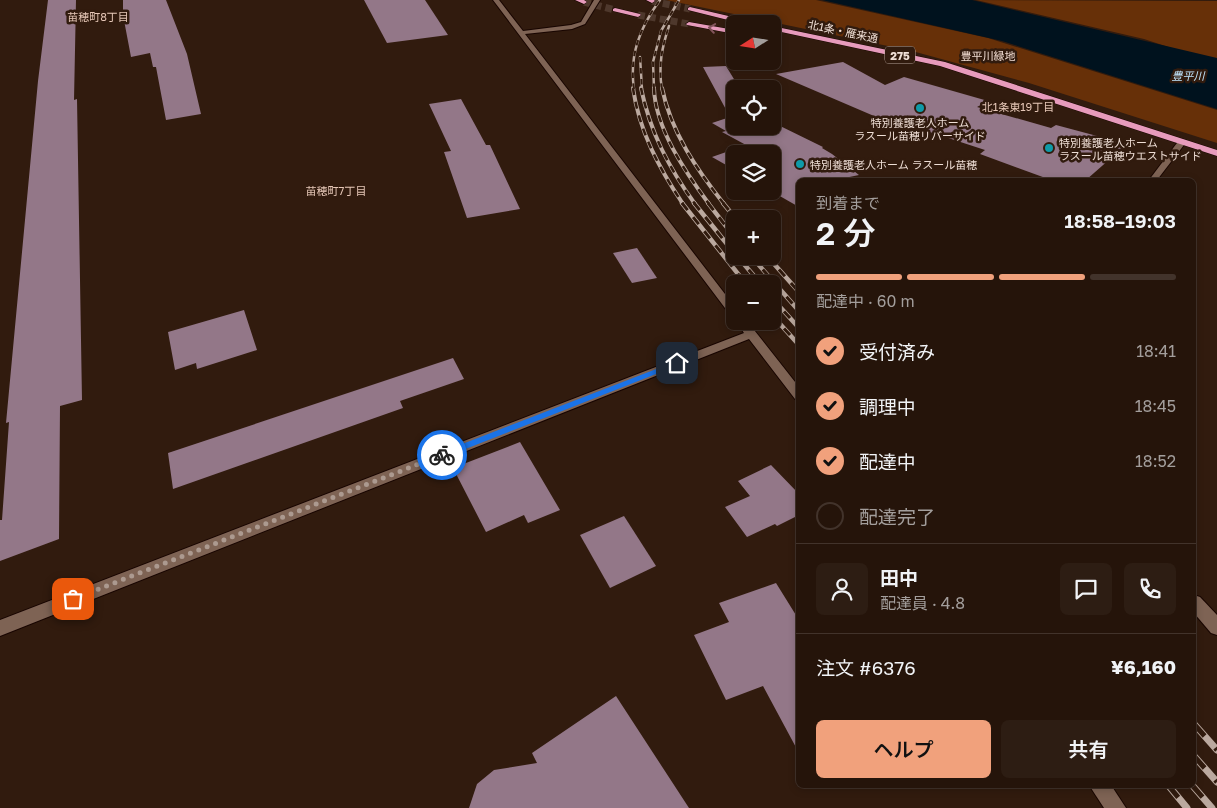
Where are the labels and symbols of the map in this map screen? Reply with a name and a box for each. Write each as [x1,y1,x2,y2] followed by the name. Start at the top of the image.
[67,10,129,23] district label: 苗穂町8丁目
[726,15,781,70] north arrow
[807,17,879,45] street label: 北1条・雁来通
[708,24,716,34] one-way arrow
[885,46,915,64] road number: 275
[961,49,1016,62] park label: 豊平川緑地
[1172,69,1205,82] water label: 豊平川
[982,100,1054,113] district label: 北1条東19丁目
[914,102,926,114] marker: 特別養護老人ホーム ラスール苗穂リバーサイド
[854,116,986,142] place label: 特別養護老人ホーム ラスール苗穂リバーサイド
[1059,136,1202,162] place label: 特別養護老人ホーム ラスール苗穂ウエストサイド
[1043,142,1055,154] marker: 特別養護老人ホーム ラスール苗穂ウエストサイド
[794,158,806,170] marker: 特別養護老人ホーム ラスール苗穂
[810,158,977,171] place label: 特別養護老人ホーム ラスール苗穂
[306,184,366,197] district label: 苗穂町7丁目
[656,342,698,384] pin
[417,430,467,480] courier
[52,578,94,620] pin

